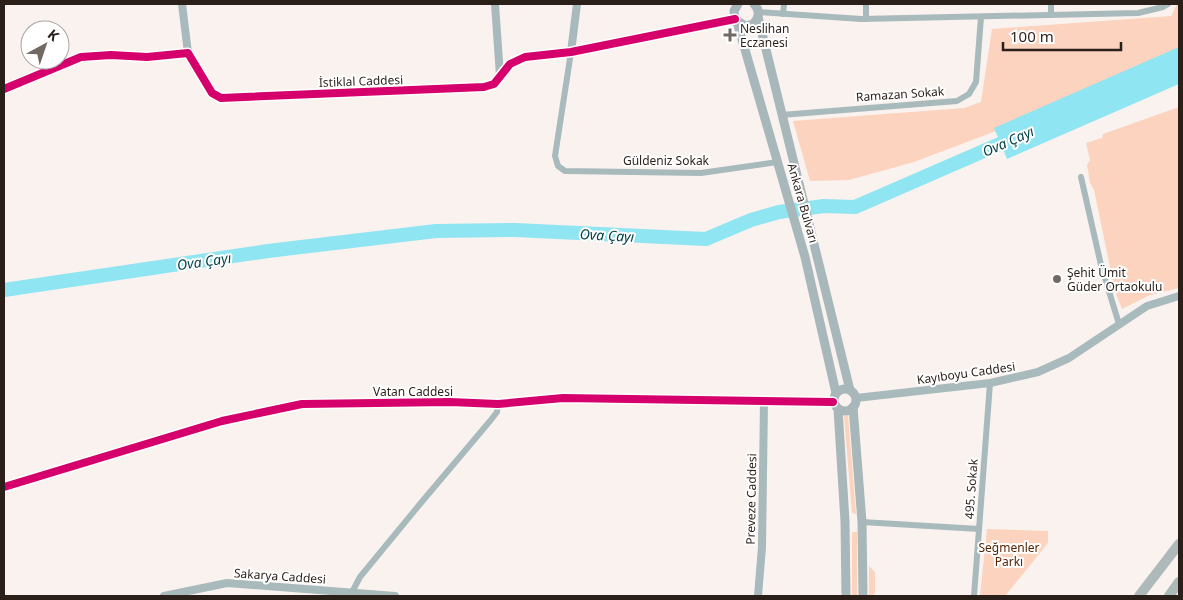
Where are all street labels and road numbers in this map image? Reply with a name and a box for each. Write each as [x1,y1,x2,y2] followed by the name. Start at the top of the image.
[319,71,403,91] street label: İstiklal Caddesi
[855,82,945,106] street label: Ramazan Sokak
[623,152,710,169] street label: Güldeniz Sokak
[784,161,822,245] street label: Ankara Bulvarı
[916,358,1016,388] street label: Kayıboyu Caddesi
[373,383,453,400] street label: Vatan Caddesi
[742,453,760,545] street label: Preveze Caddesi
[960,458,982,520] street label: 495. Sokak
[233,564,327,588] street label: Sakarya Caddesi

